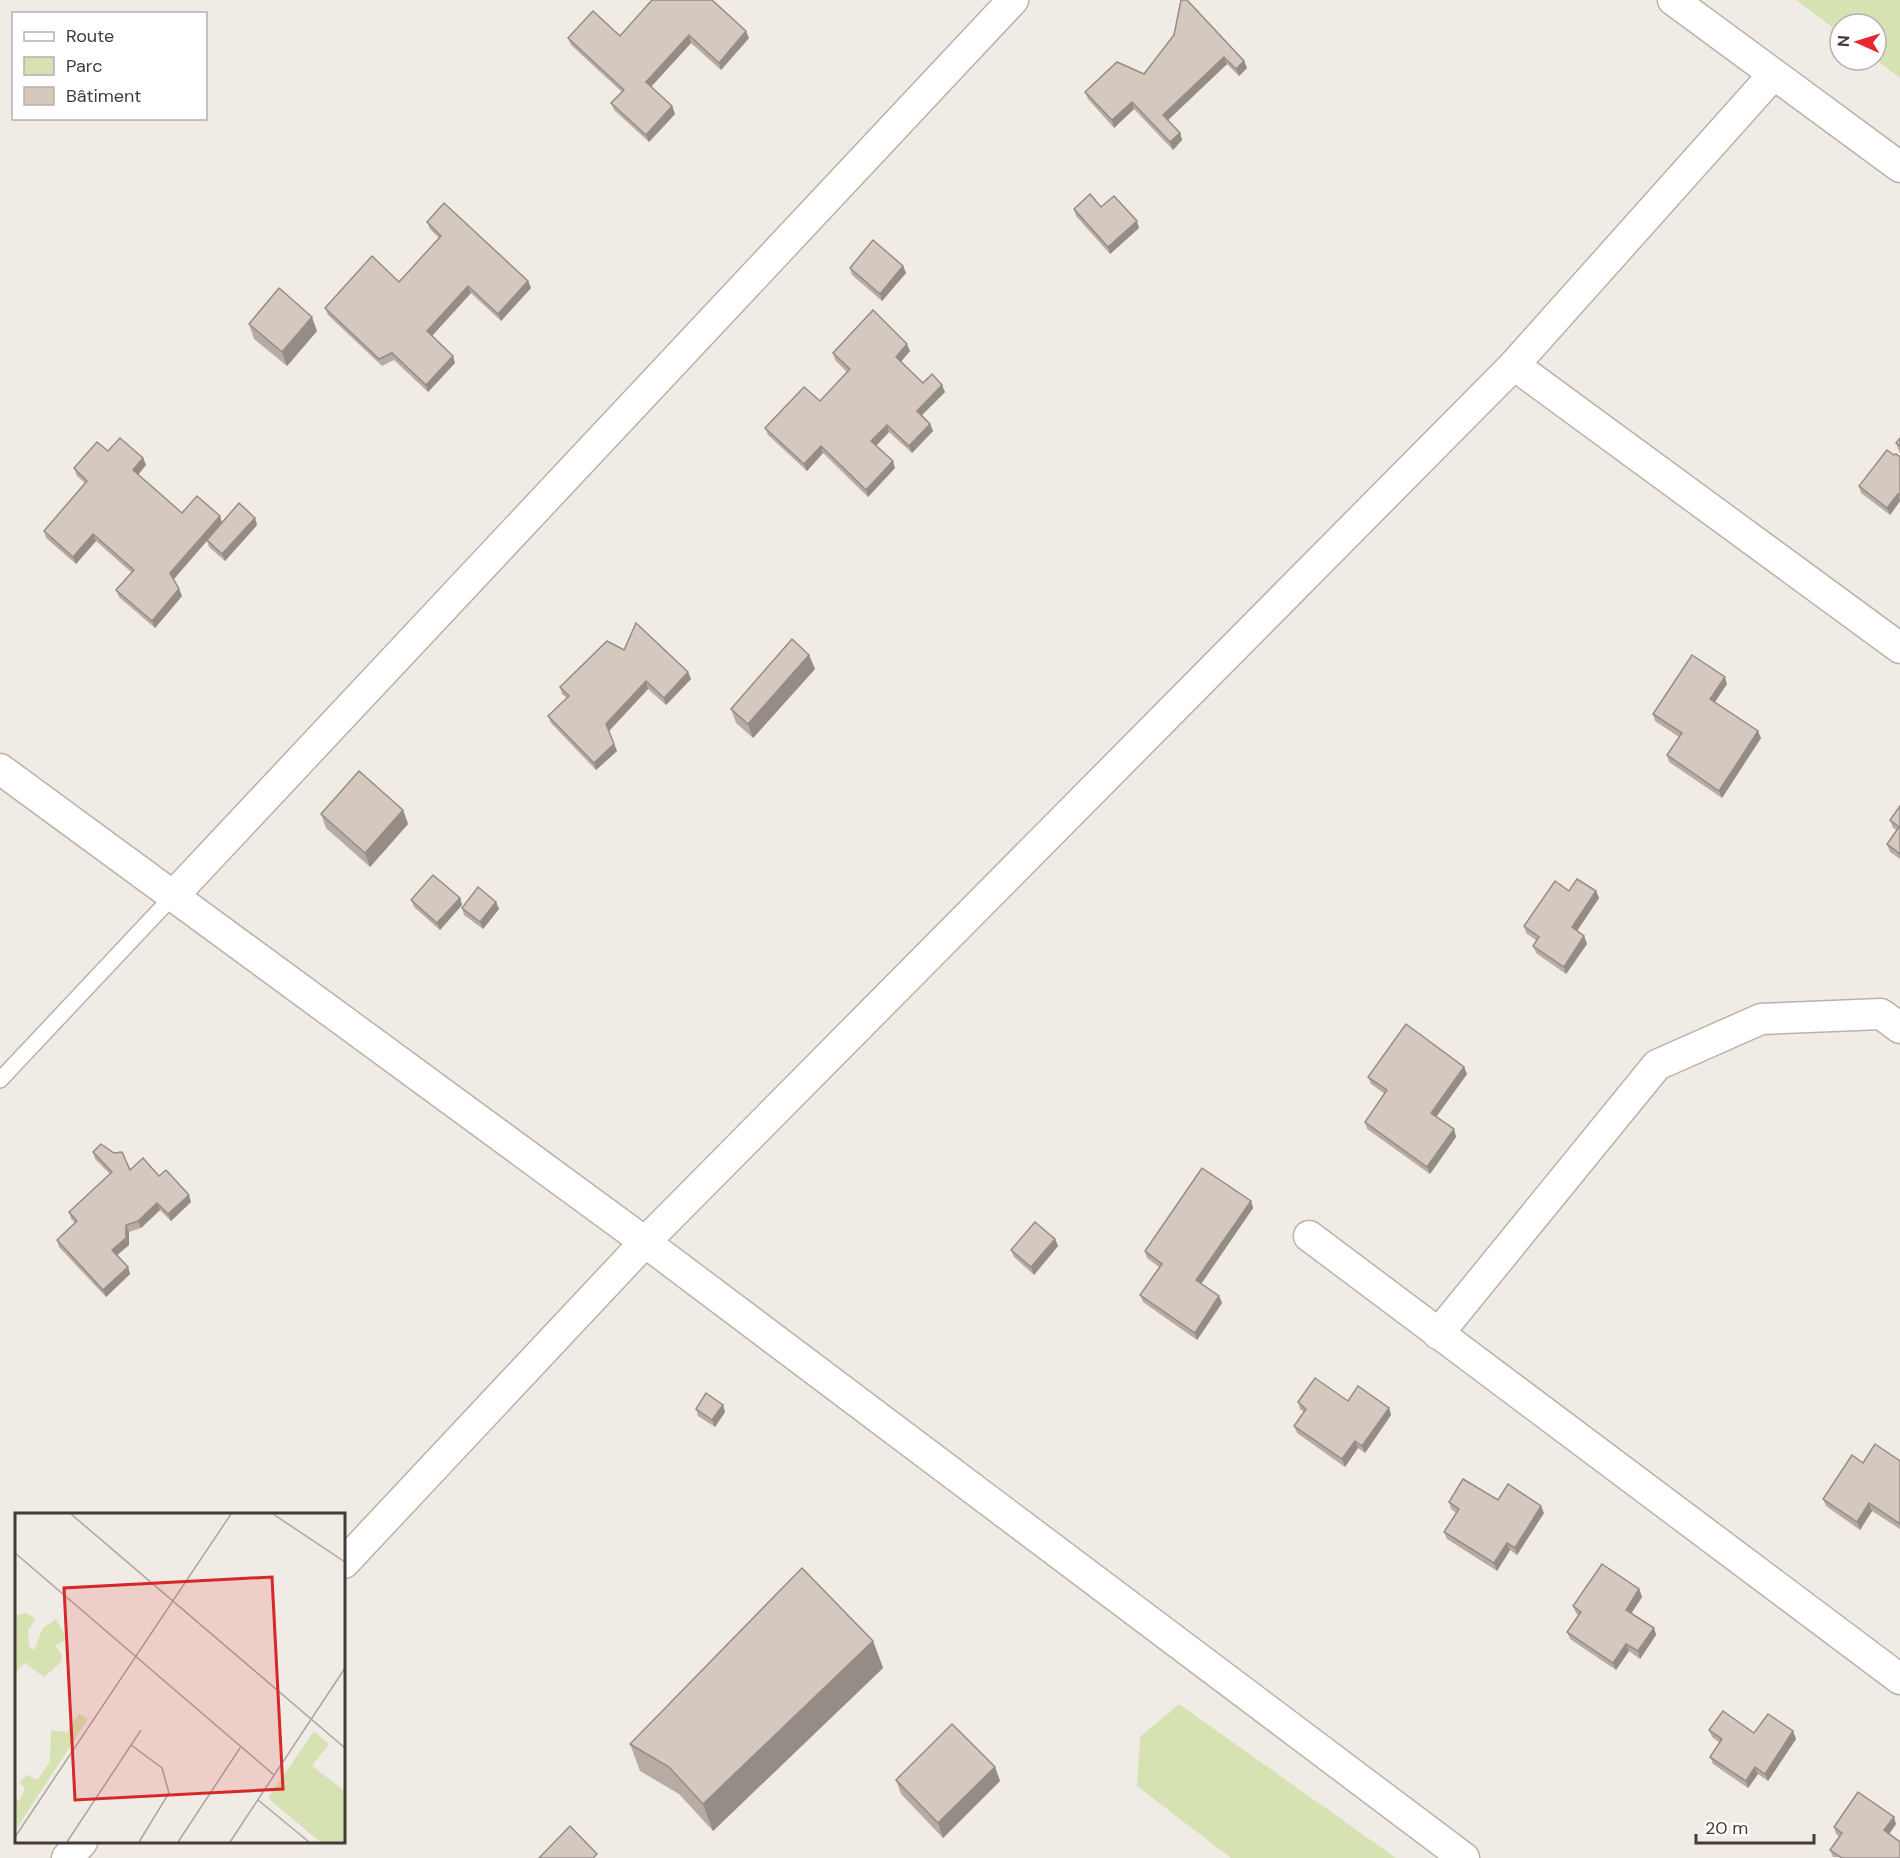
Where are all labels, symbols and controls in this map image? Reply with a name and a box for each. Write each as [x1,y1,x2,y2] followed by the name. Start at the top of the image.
[12,12,207,120] legend
[1828,12,1888,72] north arrow
[66,24,114,48] text: Route
[1833,35,1854,48] text: N
[66,54,102,78] text: Parc
[66,84,141,108] text: Bâtiment
[15,1513,345,1843] inset map
[1696,1807,1814,1845] scale bar
[1705,1816,1748,1840] text: 20 m

